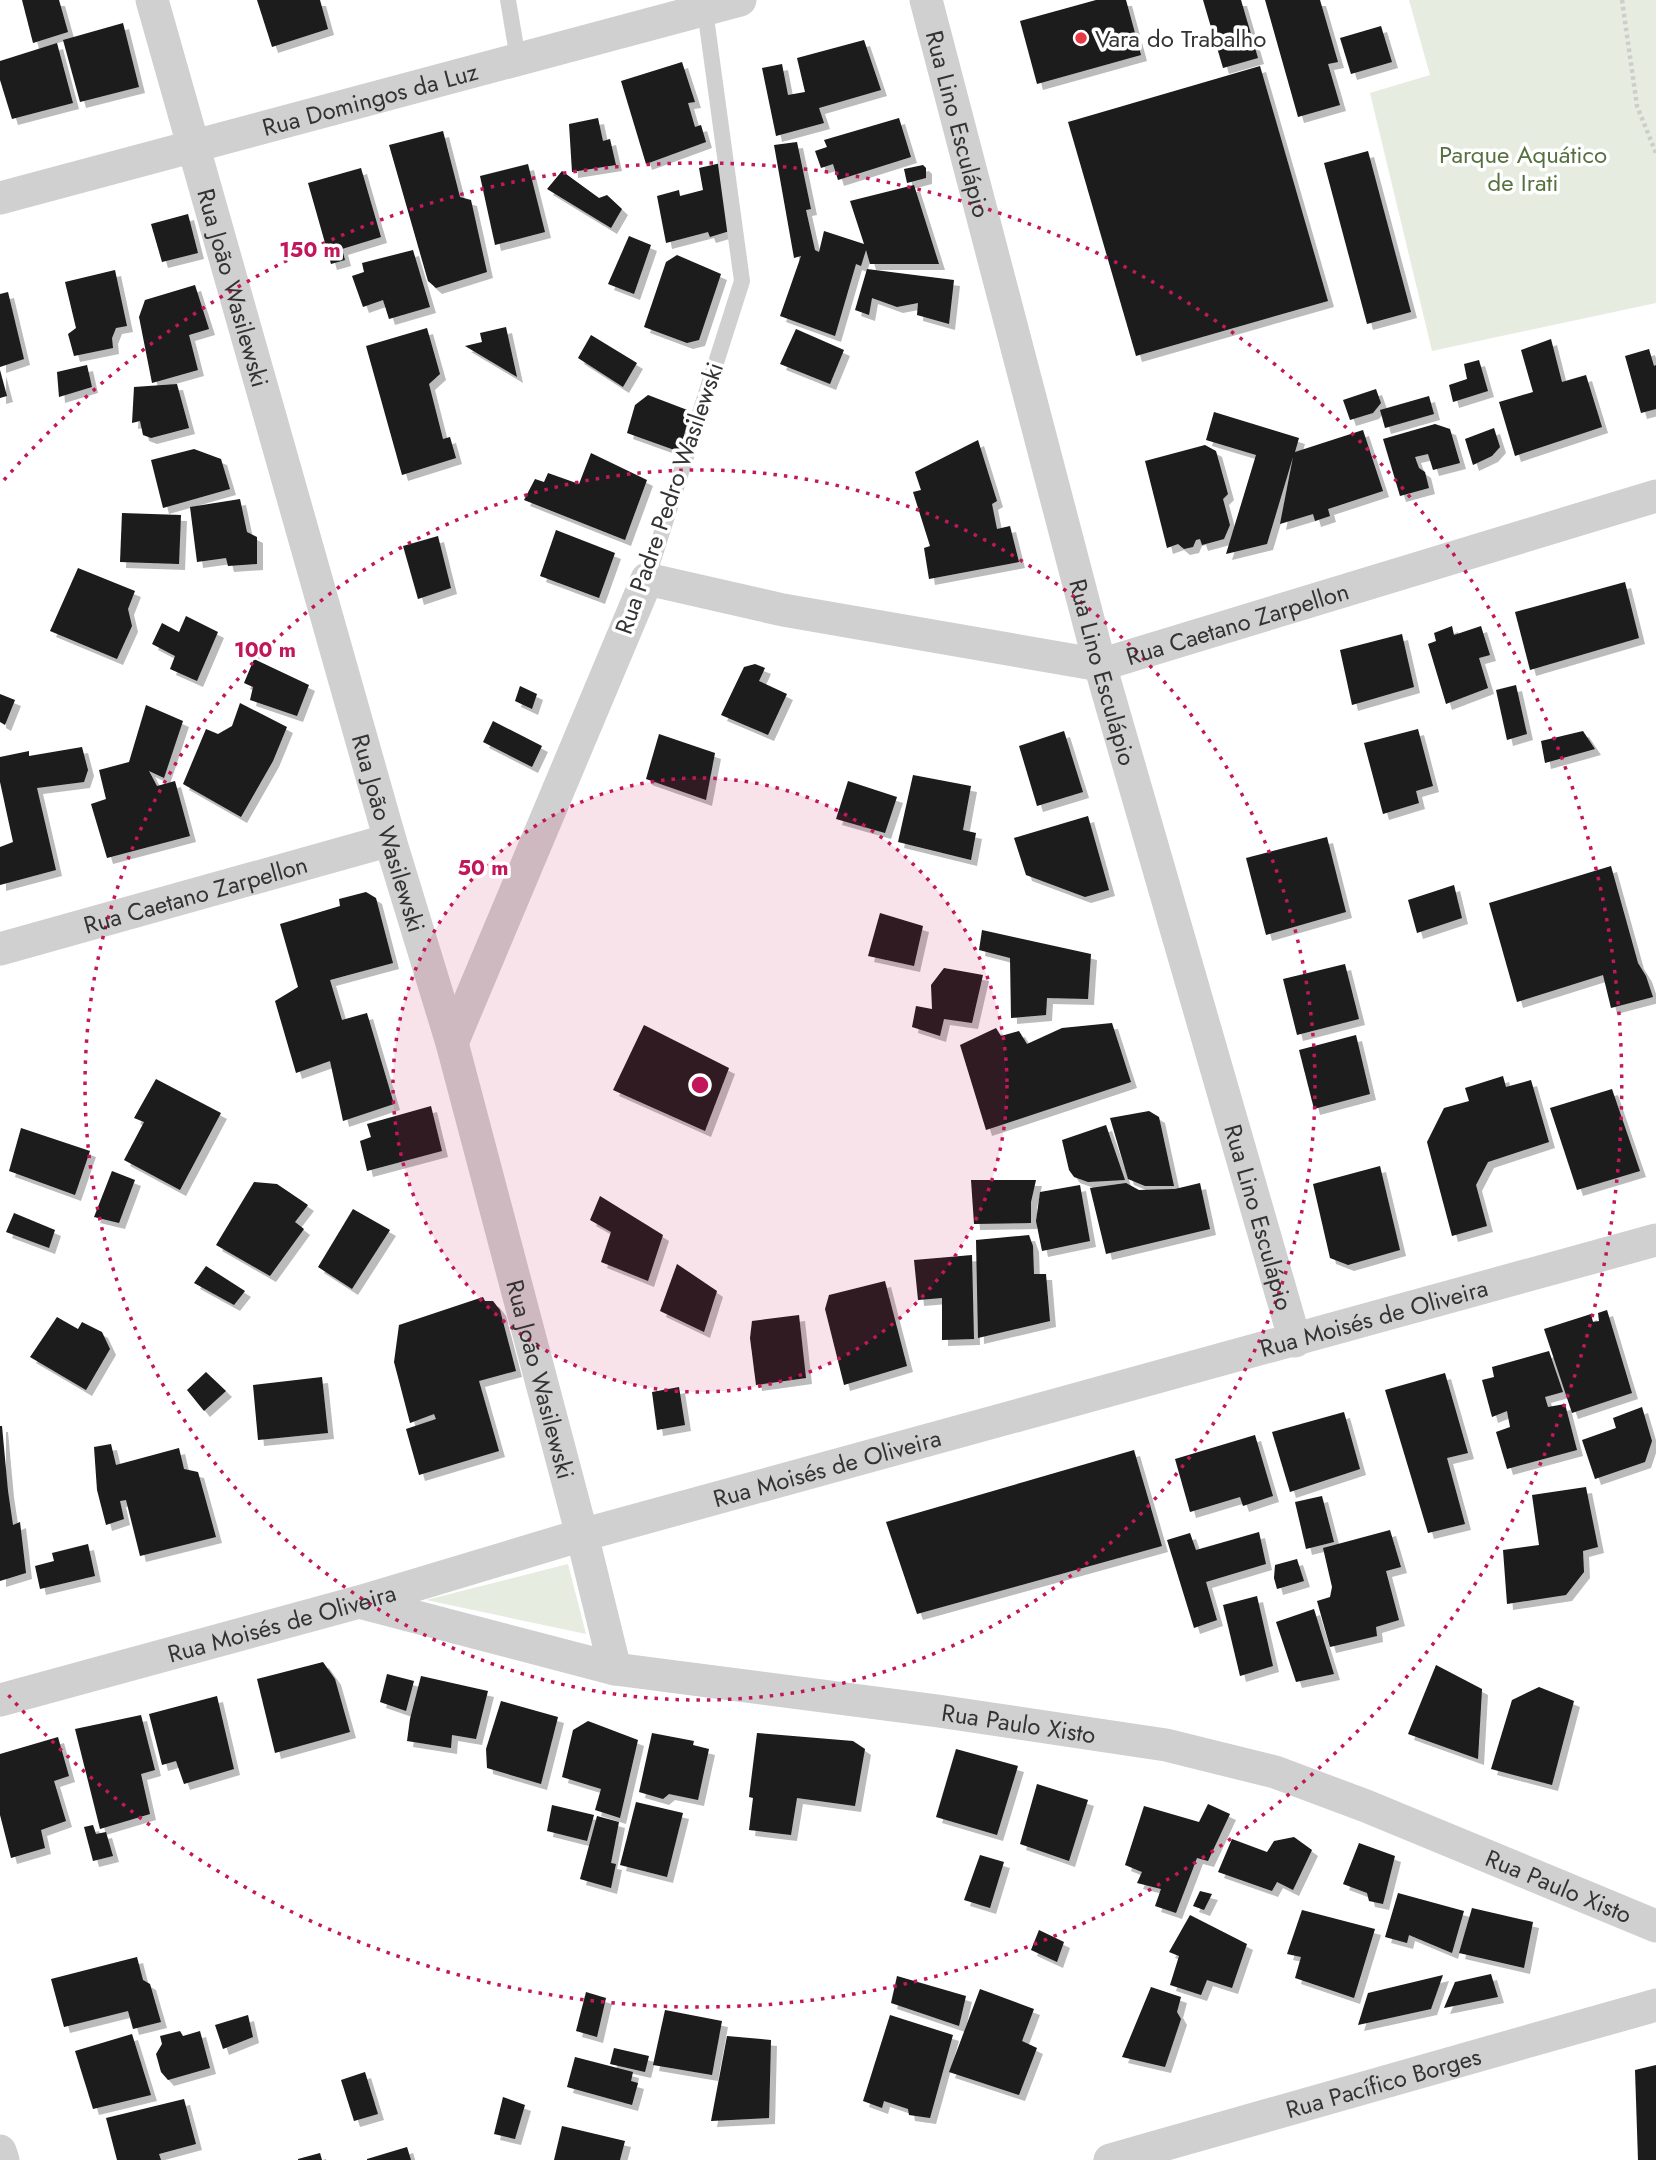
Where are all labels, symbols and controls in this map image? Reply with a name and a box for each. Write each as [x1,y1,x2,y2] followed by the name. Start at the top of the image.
[1095,21,1266,56] place label: Vara do Trabalho
[917,27,1000,221] street label: Rua Lino Esculápio
[1073,30,1089,46] marker: Vara do Trabalho
[258,53,482,145] street label: Rua Domingos da Luz
[1439,137,1607,200] park label: Parque Aquático de Irati
[189,184,278,391] street label: Rua João Wasilewski
[279,235,341,265] text: 150 m
[606,357,732,639] street label: Rua Padre Pedro Wasilewski
[1122,573,1353,674] street label: Rua Caetano Zarpellon
[1061,575,1146,769] street label: Rua Lino Esculápio
[234,635,296,665] text: 100 m
[343,730,435,936] street label: Rua João Wasilewski
[79,846,312,942] street label: Rua Caetano Zarpellon
[458,853,508,883] text: 50 m
[688,1073,712,1097] centre of rings
[1216,1120,1303,1314] street label: Rua Lino Esculápio
[1256,1270,1492,1366] street label: Rua Moisés de Oliveira
[498,1276,584,1483] street label: Rua João Wasilewski
[709,1420,945,1516] street label: Rua Moisés de Oliveira
[164,1574,400,1671] street label: Rua Moisés de Oliveira
[939,1694,1098,1752] street label: Rua Paulo Xisto
[1480,1840,1637,1932] street label: Rua Paulo Xisto
[1281,2038,1485,2127] street label: Rua Pacífico Borges

